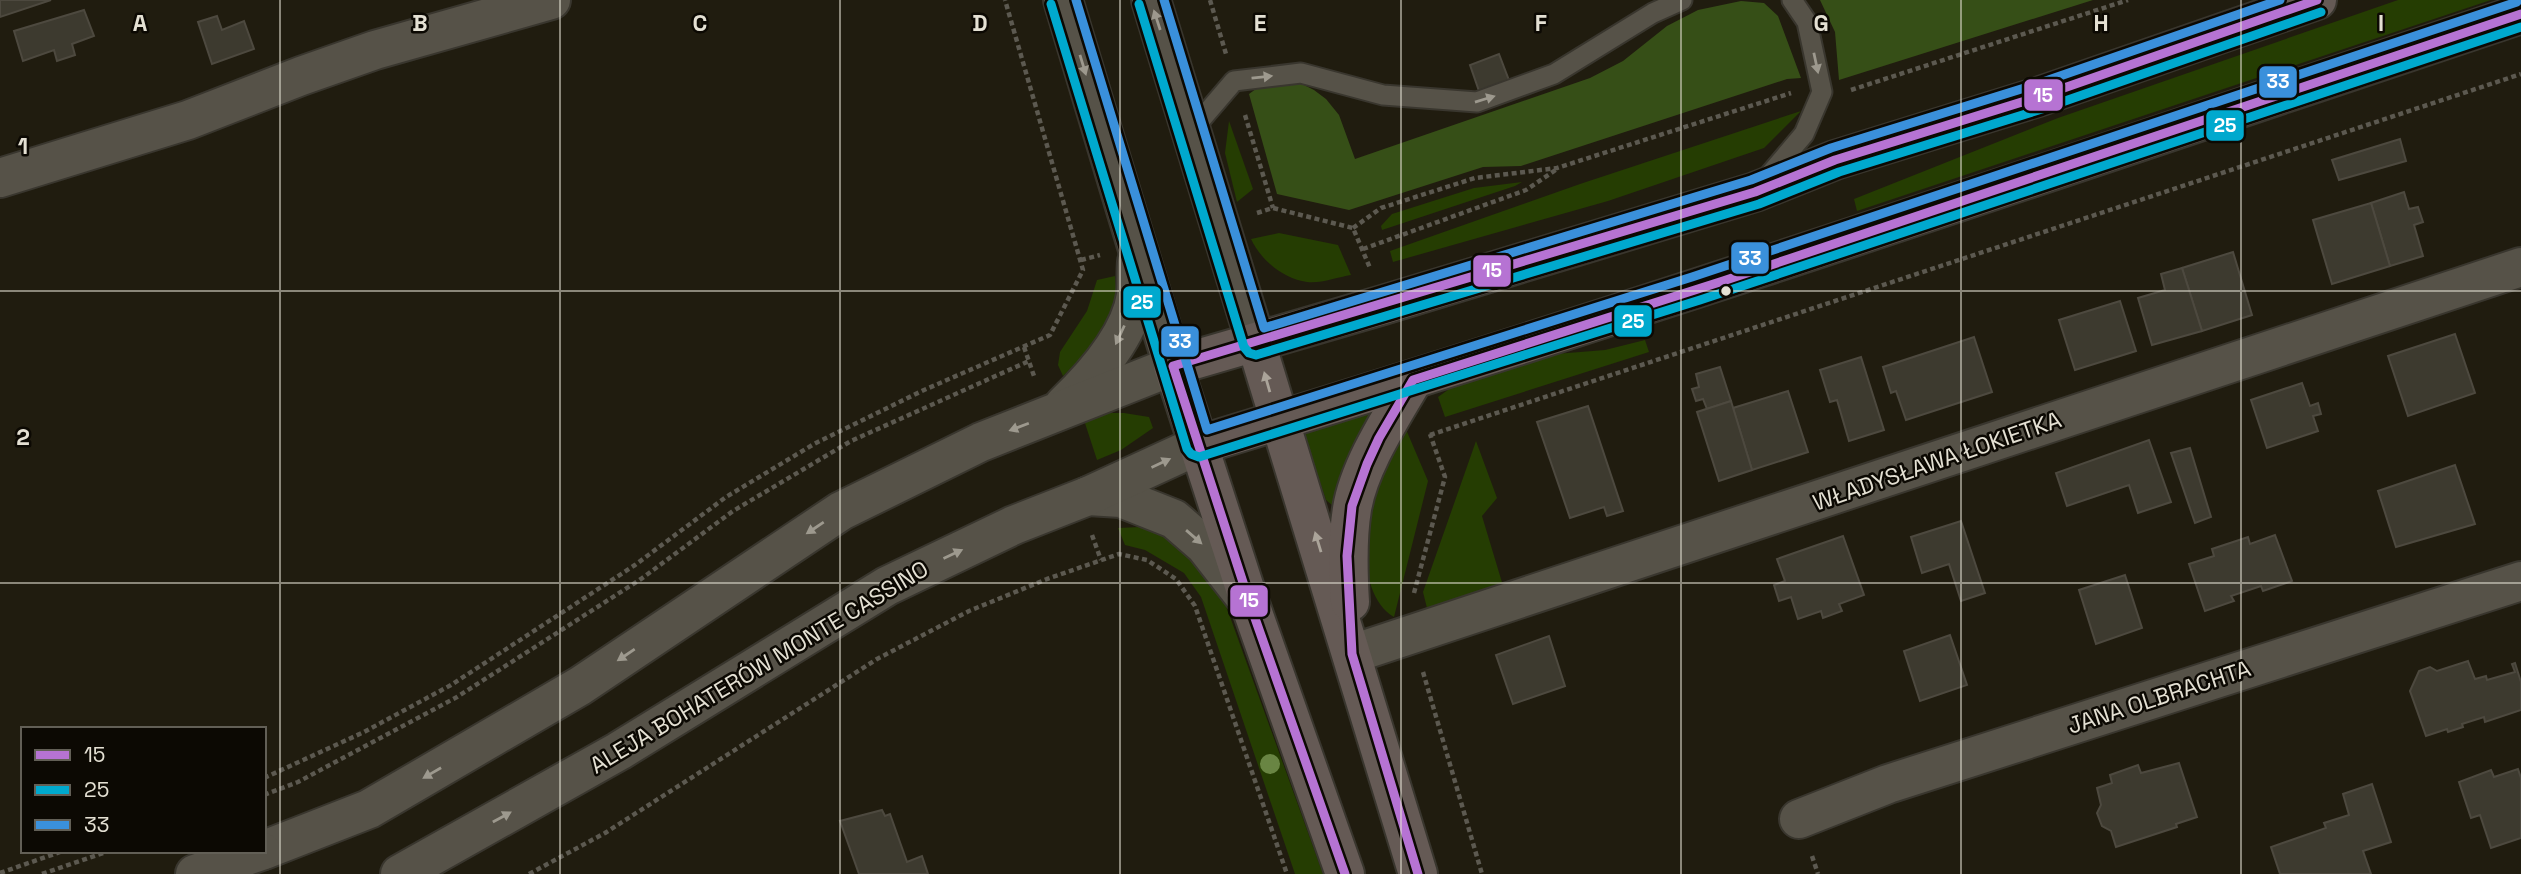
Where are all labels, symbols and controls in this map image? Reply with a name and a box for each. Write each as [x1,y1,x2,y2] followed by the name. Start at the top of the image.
[133,8,148,38] text: A
[412,8,428,38] text: B
[693,8,707,38] text: C
[972,8,988,38] text: D
[1254,8,1266,38] text: E
[1535,8,1547,38] text: F
[1813,8,1829,38] text: G
[2093,8,2109,38] text: H
[2378,8,2384,38] text: I
[1151,9,1162,30] one-way arrow
[1810,52,1821,74] one-way arrow
[1078,55,1088,76] one-way arrow
[2258,65,2298,99] line badge: 33
[2266,69,2290,94] text: 33
[1251,72,1273,83] one-way arrow
[2023,78,2064,112] line badge: 15
[2033,83,2053,108] text: 15
[1475,93,1496,103] one-way arrow
[2205,109,2245,142] line badge: 25
[2214,113,2236,138] text: 25
[18,131,28,161] text: 1
[1730,241,1770,275] line badge: 33
[1738,246,1762,271] text: 33
[1472,254,1512,288] line badge: 15
[1482,258,1502,283] text: 15
[1719,284,1733,298] unlabelled marker
[1122,285,1162,319] line badge: 25
[1131,290,1153,315] text: 25
[1613,304,1653,338] line badge: 25
[1622,309,1644,334] text: 25
[1114,325,1126,345] one-way arrow
[1160,325,1200,358] line badge: 33
[1168,329,1192,354] text: 33
[1261,371,1272,393] one-way arrow
[1809,404,2065,518] street label: WŁADYSŁAWA ŁOKIETKA
[16,422,30,452] text: 2
[1008,422,1029,433] one-way arrow
[1150,457,1171,468] one-way arrow
[806,521,824,535] one-way arrow
[1186,529,1203,544] one-way arrow
[1312,531,1322,552] one-way arrow
[943,549,963,560] one-way arrow
[584,554,934,780] street label: ALEJA BOHATERÓW MONTE CASSINO
[1229,584,1269,618] line badge: 15
[1239,588,1259,613] text: 15
[617,648,636,661] one-way arrow
[2064,653,2254,741] street label: JANA OLBRACHTA
[21,727,266,853] legend
[84,741,105,768] text: 15
[422,766,441,779] one-way arrow
[84,776,109,803] text: 25
[84,811,109,838] text: 33
[493,811,512,823] one-way arrow

